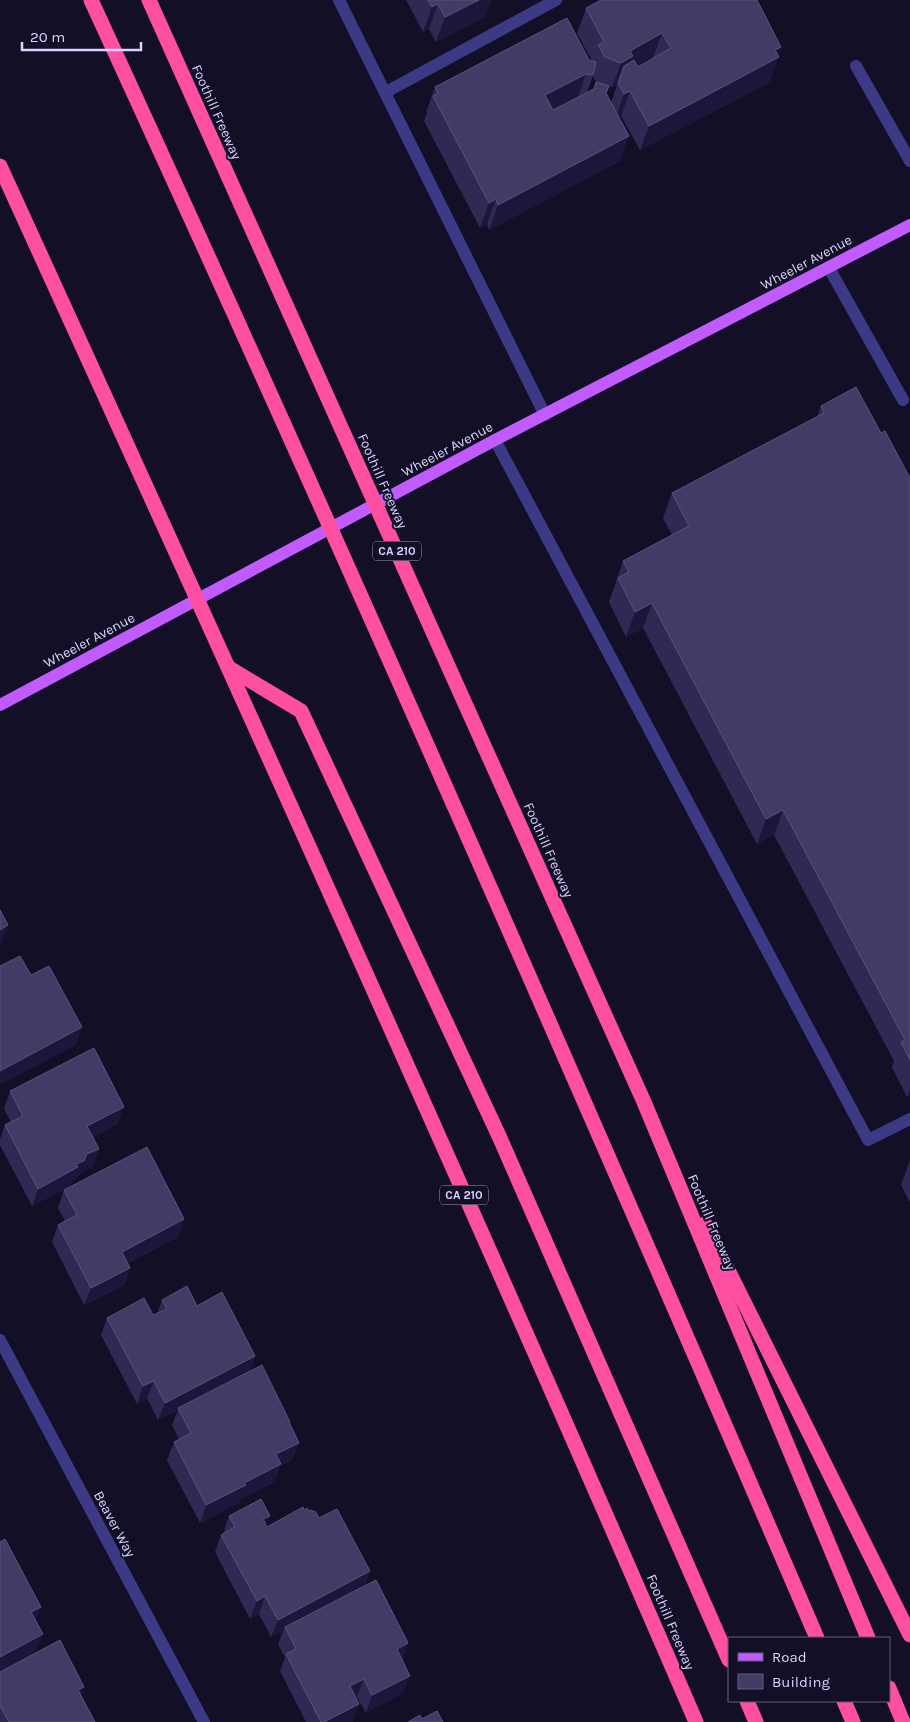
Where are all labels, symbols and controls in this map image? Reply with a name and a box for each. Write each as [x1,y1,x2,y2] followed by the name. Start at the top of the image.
[22,20,141,52] scale bar
[30,28,65,46] text: 20 m
[188,62,245,163] street label: Foothill Freeway
[758,231,855,294] street label: Wheeler Avenue
[399,418,496,481] street label: Wheeler Avenue
[354,431,411,532] street label: Foothill Freeway
[373,542,421,560] road number: CA 210
[41,609,138,672] street label: Wheeler Avenue
[520,800,577,901] street label: Foothill Freeway
[684,1172,740,1273] street label: Foothill Freeway
[440,1186,488,1204] road number: CA 210
[90,1488,139,1561] street label: Beaver Way
[643,1572,699,1673] street label: Foothill Freeway
[728,1637,890,1702] legend
[772,1648,807,1666] text: Road
[772,1673,830,1691] text: Building

